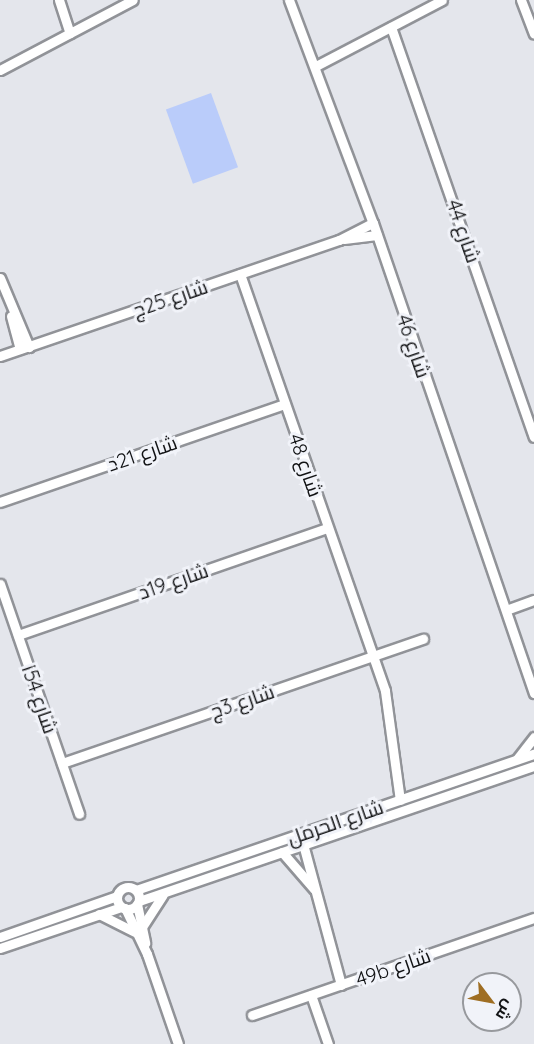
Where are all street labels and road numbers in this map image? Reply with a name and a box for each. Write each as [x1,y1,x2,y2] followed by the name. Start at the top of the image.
[442,196,486,266] street label: شارع 44
[129,274,211,322] street label: شارع 25ج
[392,311,436,381] street label: شارع 46
[104,430,180,476] street label: شارع 21د
[284,430,328,500] street label: شارع 48
[135,558,211,604] street label: شارع 19د
[17,662,63,736] street label: شارع 54ا
[207,679,277,723] street label: شارع 3ج
[284,794,386,850] street label: شارع الحرمل
[352,943,434,991] street label: 49b شارع

